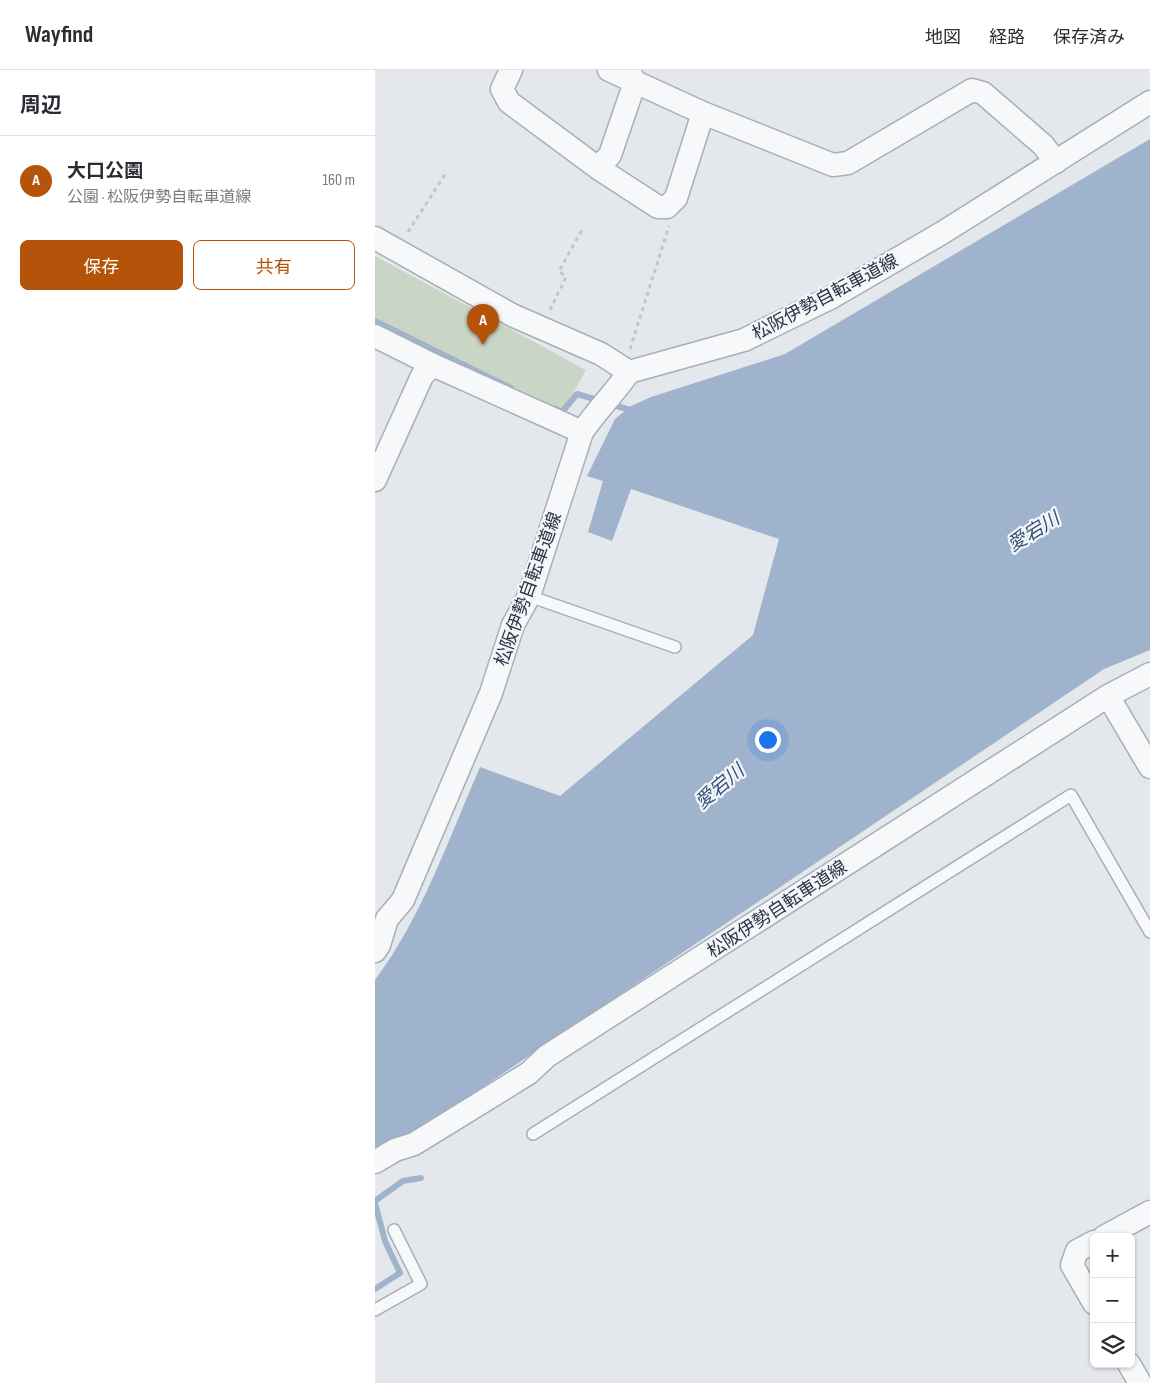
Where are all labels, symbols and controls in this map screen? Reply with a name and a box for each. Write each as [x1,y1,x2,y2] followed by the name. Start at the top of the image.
[25,20,93,49] text: Wayfind
[925,27,961,48] text: 地図
[989,27,1025,48] text: 経路
[1053,27,1125,48] text: 保存済み
[20,93,62,118] text: 周辺
[67,160,143,183] text: 大口公園
[32,171,40,190] text: A
[322,171,355,190] text: 160 m
[67,188,251,207] text: 公園 · 松阪伊勢自転車道線
[20,240,183,290] button: 保存
[193,240,355,290] button: 共有
[749,250,902,345] street label: 松阪伊勢自転車道線
[467,304,499,345] pin: A
[1004,506,1066,557] water label: 愛宕川
[491,509,566,669] street label: 松阪伊勢自転車道線
[755,727,781,753] your location
[691,759,751,814] water label: 愛宕川
[704,856,851,962] street label: 松阪伊勢自転車道線
[1090,1233,1135,1368] map controls
[1090,1233,1135,1278] button: +
[1090,1278,1135,1323] button: −
[1090,1323,1135,1368] button: layers

